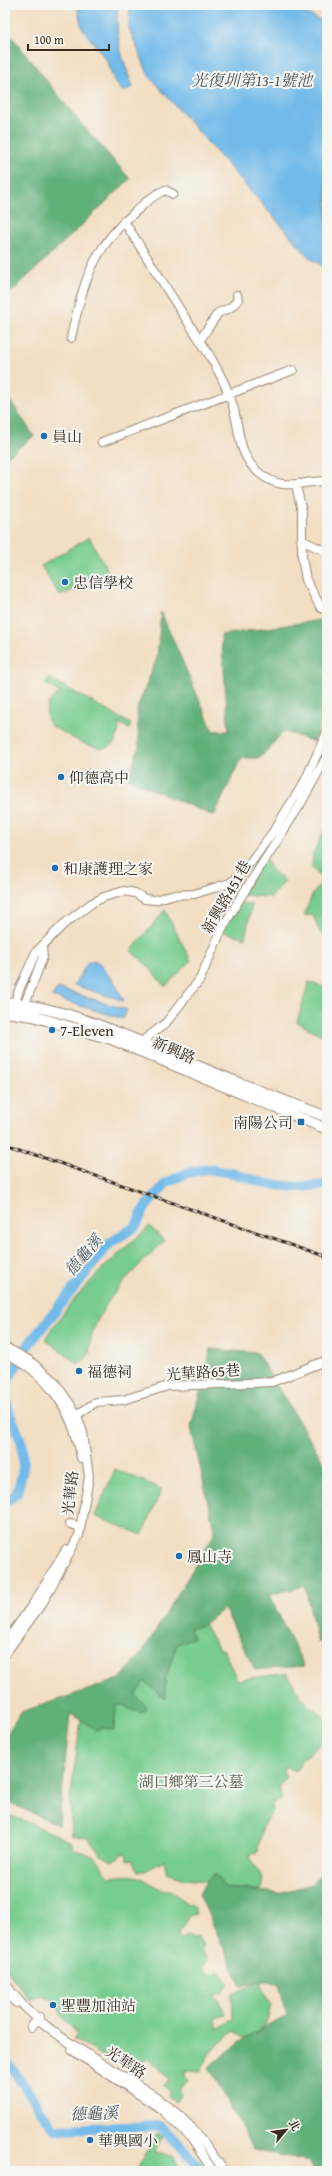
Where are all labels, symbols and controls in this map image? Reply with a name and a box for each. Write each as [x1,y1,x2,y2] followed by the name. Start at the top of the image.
[28,26,109,52] scale bar
[34,31,64,48] text: 100 m
[191,68,315,92] water label: 光復圳第13-1號池
[52,426,82,447] place label: 員山
[39,431,49,441] marker: 員山
[73,572,133,593] place label: 忠信學校
[60,577,70,587] marker: 忠信學校
[69,767,129,788] place label: 仰德高中
[56,772,66,782] marker: 仰德高中
[196,856,256,938] street label: 新興路451巷
[63,858,153,879] place label: 和康護理之家
[50,863,60,873] marker: 和康護理之家
[60,1020,114,1041] place label: 7-Eleven
[47,1025,57,1035] marker: 7-Eleven
[149,1032,199,1068] street label: 新興路
[233,1112,293,1133] place label: 南陽公司
[296,1117,306,1127] marker: 南陽公司
[58,1228,109,1281] water label: 德龜溪
[165,1359,241,1385] street label: 光華路65巷
[87,1361,132,1382] place label: 福德祠
[74,1366,84,1376] marker: 福德祠
[57,1470,83,1516] street label: 光華路
[187,1546,232,1567] place label: 鳳山寺
[174,1551,184,1561] marker: 鳳山寺
[138,1771,244,1792] park label: 湖口鄉第三公墓
[61,1995,136,2016] place label: 聖豐加油站
[48,2000,58,2010] marker: 聖豐加油站
[101,2041,151,2083] street label: 光華路
[70,2100,120,2126] water label: 德龜溪
[266,2110,306,2150] north arrow
[285,2116,304,2134] text: 北
[98,2130,158,2151] place label: 華興國小
[85,2135,95,2145] marker: 華興國小

